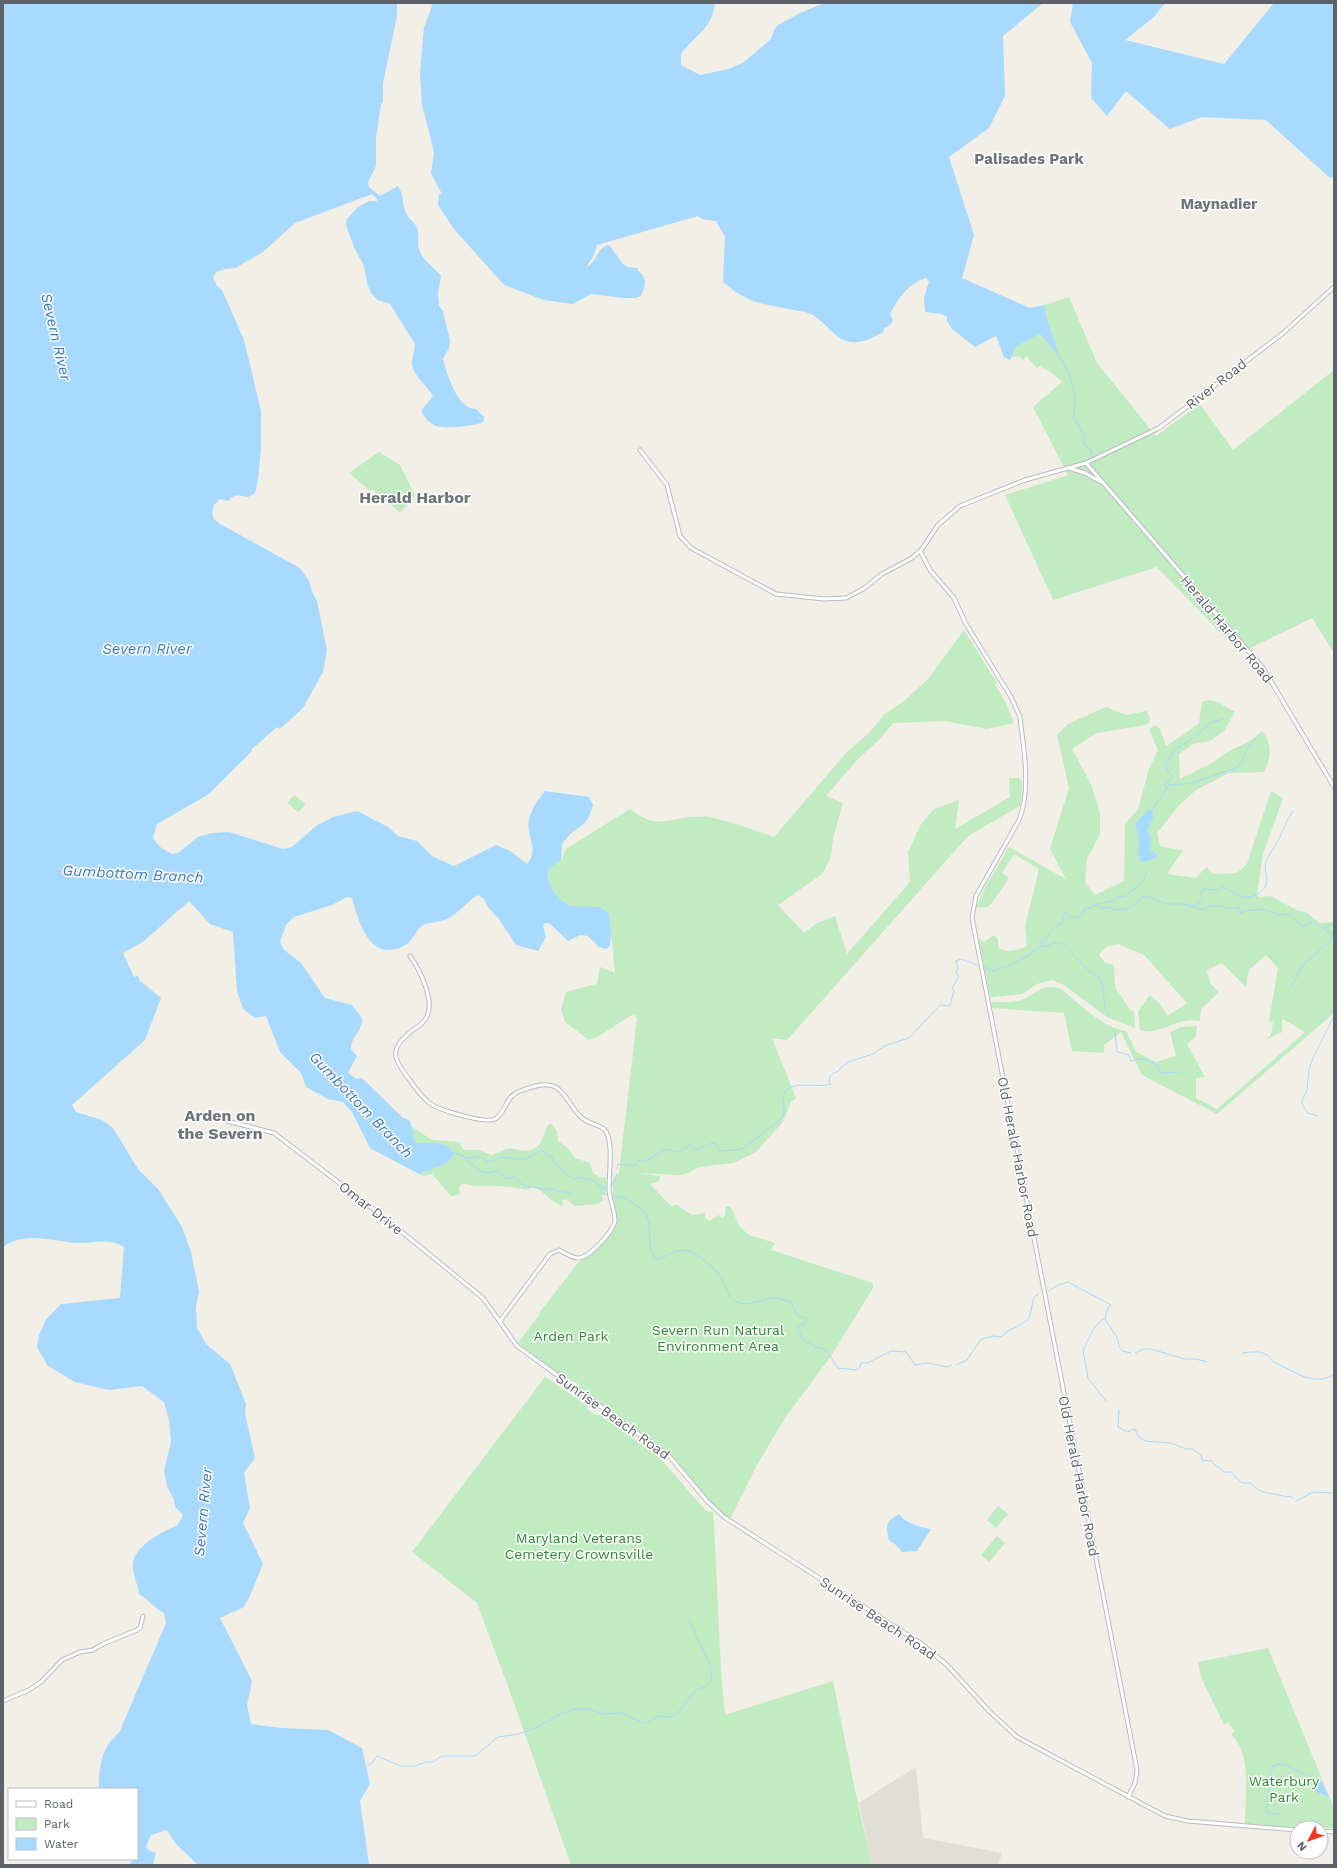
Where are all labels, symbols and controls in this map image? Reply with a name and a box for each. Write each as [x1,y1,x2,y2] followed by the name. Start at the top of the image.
[974,150,1084,168] district label: Palisades Park
[1180,195,1258,213] district label: Maynadier
[37,291,75,384] water label: Severn River
[1182,355,1250,413] street label: River Road
[359,488,471,507] district label: Herald Harbor
[1178,572,1276,686] street label: Herald Harbor Road
[102,640,193,658] water label: Severn River
[62,861,204,887] water label: Gumbottom Branch
[306,1048,416,1162] water label: Gumbottom Branch
[995,1075,1041,1239] street label: Old Herald Harbor Road
[177,1106,263,1143] district label: Arden on the Severn
[336,1178,406,1238] street label: Omar Drive
[652,1322,785,1354] park label: Severn Run Natural Environment Area
[533,1328,609,1344] park label: Arden Park
[553,1369,673,1463] street label: Sunrise Beach Road
[1056,1394,1102,1558] street label: Old Herald Harbor Road
[190,1465,216,1557] water label: Severn River
[505,1530,653,1562] park label: Maryland Veterans Cemetery Crownsville
[817,1573,939,1663] street label: Sunrise Beach Road
[1249,1773,1320,1805] park label: Waterbury Park
[8,1788,138,1860] legend
[44,1797,73,1811] text: Road
[44,1817,70,1831] text: Park
[1289,1820,1329,1860] north arrow
[44,1837,79,1851] text: Water
[1294,1839,1309,1854] text: N

